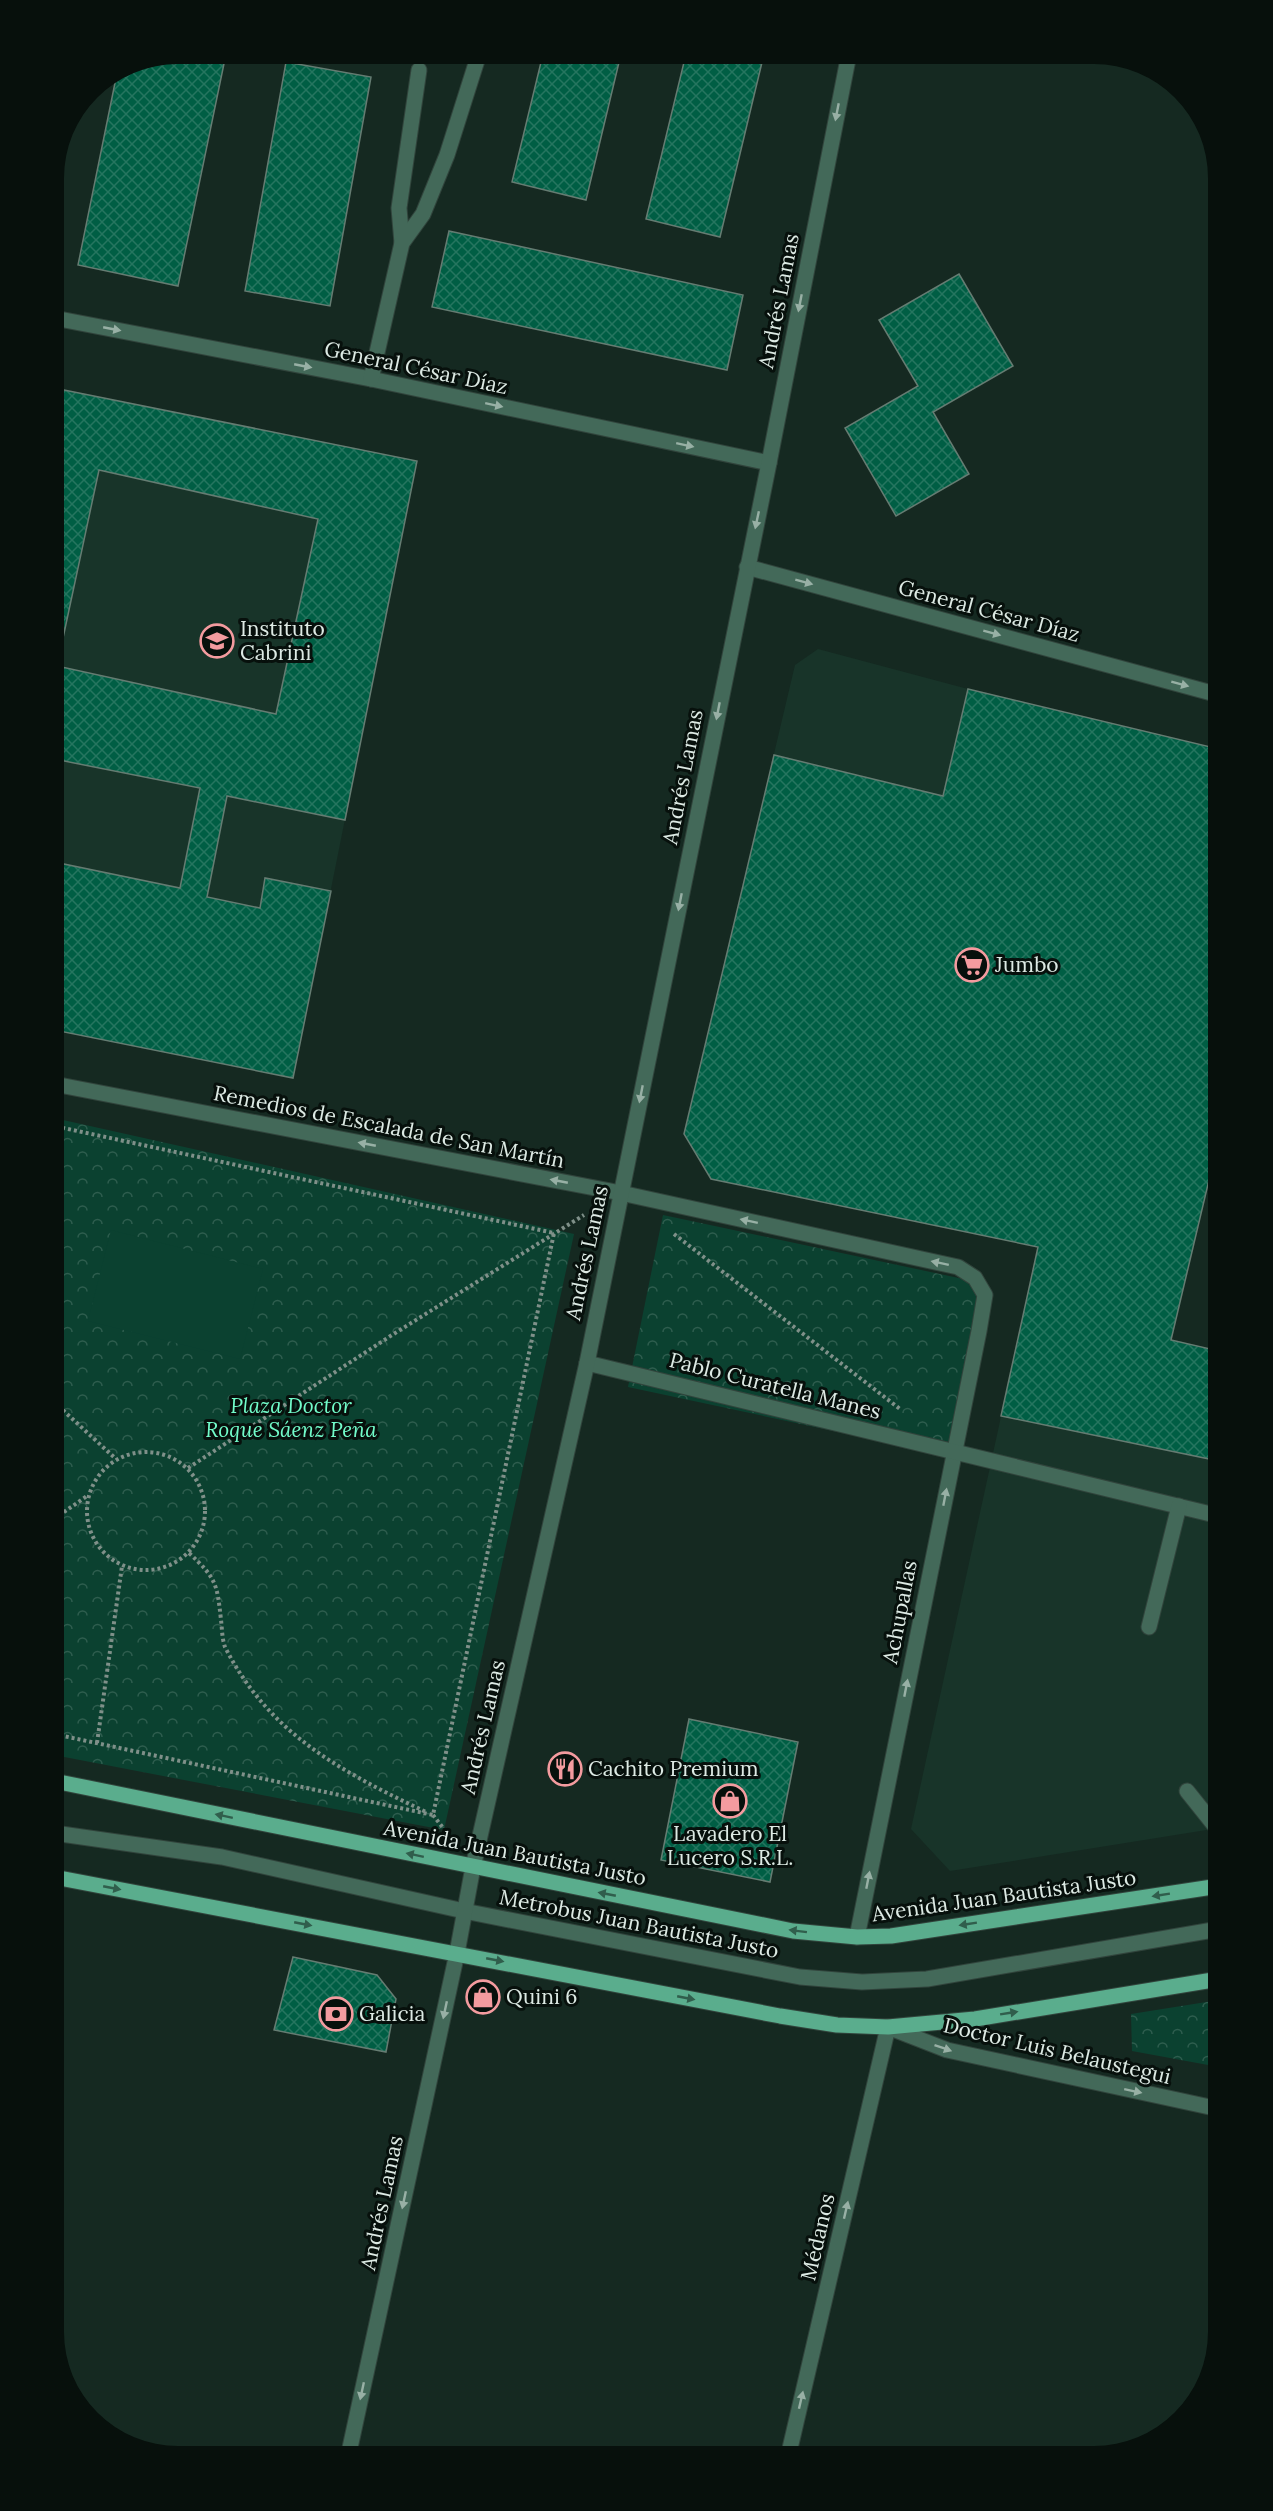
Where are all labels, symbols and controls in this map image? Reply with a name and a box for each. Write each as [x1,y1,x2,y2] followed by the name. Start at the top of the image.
[832,102,841,121] one-way arrow
[752,231,805,372] street label: Andrés Lamas
[795,294,804,313] one-way arrow
[102,325,121,334] one-way arrow
[322,335,510,400] street label: General César Díaz
[294,362,313,371] one-way arrow
[485,401,504,410] one-way arrow
[676,441,695,450] one-way arrow
[752,511,761,530] one-way arrow
[895,573,1083,648] street label: General César Díaz
[795,578,813,587] one-way arrow
[240,615,325,666] place label: Instituto Cabrini
[199,623,235,659] school or university icon: Instituto Cabrini
[983,629,1001,638] one-way arrow
[1171,680,1189,690] one-way arrow
[713,702,722,721] one-way arrow
[656,707,709,848] street label: Andrés Lamas
[675,893,684,912] one-way arrow
[954,947,990,983] supermarket icon: Jumbo
[994,951,1059,978] place label: Jumbo
[211,1079,567,1174] street label: Remedios de Escalada de San Martín
[636,1084,645,1103] one-way arrow
[357,1139,376,1148] one-way arrow
[549,1176,568,1185] one-way arrow
[559,1183,614,1324] street label: Andrés Lamas
[740,1216,759,1225] one-way arrow
[930,1258,949,1267] one-way arrow
[666,1346,884,1425] street label: Pablo Curatella Manes
[205,1392,377,1443] park label: Plaza Doctor Roque Sáenz Peña
[940,1488,950,1507] one-way arrow
[876,1558,923,1667] street label: Achupallas
[454,1657,511,1798] street label: Andrés Lamas
[902,1679,911,1698] one-way arrow
[547,1751,583,1787] restaurant icon: Cachito Premium
[588,1755,759,1782] place label: Cachito Premium
[712,1783,748,1819] shop icon: Lavadero El Lucero S.R.L.
[215,1811,234,1820] one-way arrow
[381,1814,649,1891] street label: Avenida Juan Bautista Justo
[667,1820,793,1871] place label: Lavadero El Lucero S.R.L.
[406,1850,425,1859] one-way arrow
[869,1864,1138,1928] street label: Avenida Juan Bautista Justo
[864,1870,873,1889] one-way arrow
[497,1883,781,1964] street label: Metrobus Juan Bautista Justo
[102,1884,121,1893] one-way arrow
[598,1889,617,1898] one-way arrow
[1152,1890,1171,1899] one-way arrow
[959,1919,978,1928] one-way arrow
[294,1920,313,1929] one-way arrow
[789,1927,808,1936] one-way arrow
[485,1956,504,1965] one-way arrow
[465,1979,501,2015] shop icon: Quini 6
[506,1983,577,2010] place label: Quini 6
[677,1994,696,2003] one-way arrow
[318,1996,354,2032] bank icon: Galicia
[359,2000,426,2027] place label: Galicia
[440,2000,449,2019] one-way arrow
[1000,2009,1019,2018] one-way arrow
[941,2011,1174,2090] street label: Doctor Luis Belaustegui
[934,2044,952,2053] one-way arrow
[1124,2086,1142,2096] one-way arrow
[354,2133,409,2274] street label: Andrés Lamas
[398,2191,408,2210] one-way arrow
[794,2191,841,2283] street label: Médanos
[841,2201,851,2219] one-way arrow
[357,2382,367,2400] one-way arrow
[797,2391,807,2409] one-way arrow

